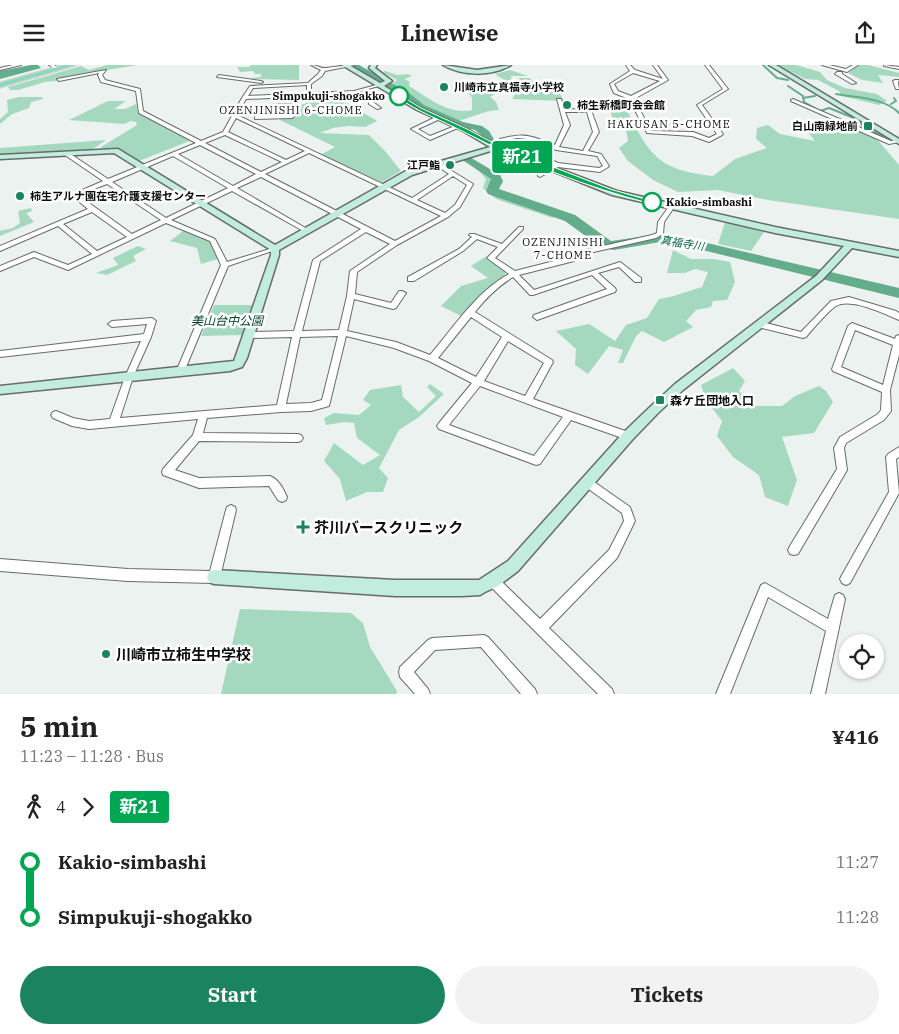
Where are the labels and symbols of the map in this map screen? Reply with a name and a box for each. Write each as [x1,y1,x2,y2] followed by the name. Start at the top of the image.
[454,80,564,94] place label: 川崎市立真福寺小学校
[438,81,450,93] marker: 川崎市立真福寺小学校
[389,86,409,106] marker: Simpukuji-shogakko
[273,89,385,103] place label: Simpukuji-shogakko
[577,98,665,112] place label: 柿生新橋町会会館
[561,99,573,111] marker: 柿生新橋町会会館
[219,103,363,117] district label: OZENJINISHI 6-CHOME
[607,117,731,131] district label: HAKUSAN 5-CHOME
[792,119,858,133] place label: 白山南緑地前
[862,120,874,132] marker: 白山南緑地前
[493,141,551,173] line badge: 新21
[407,158,440,172] place label: 江戸鮨
[444,159,456,171] marker: 江戸鮨
[30,189,206,203] place label: 柿生アルナ園在宅介護支援センター
[14,190,26,202] marker: 柿生アルナ園在宅介護支援センター
[642,192,662,212] marker: Kakio-simbashi
[666,195,752,209] place label: Kakio-simbashi
[659,233,706,254] water label: 真福寺川
[522,235,604,262] district label: OZENJINISHI 7-CHOME
[191,313,265,328] park label: 美山台中公園
[670,393,754,408] place label: 森ケ丘団地入口
[654,394,666,406] marker: 森ケ丘団地入口
[314,518,463,537] place label: 芥川バースクリニック
[296,520,310,534] marker: 芥川バースクリニック
[116,645,251,664] place label: 川崎市立柿生中学校
[100,648,112,660] marker: 川崎市立柿生中学校

